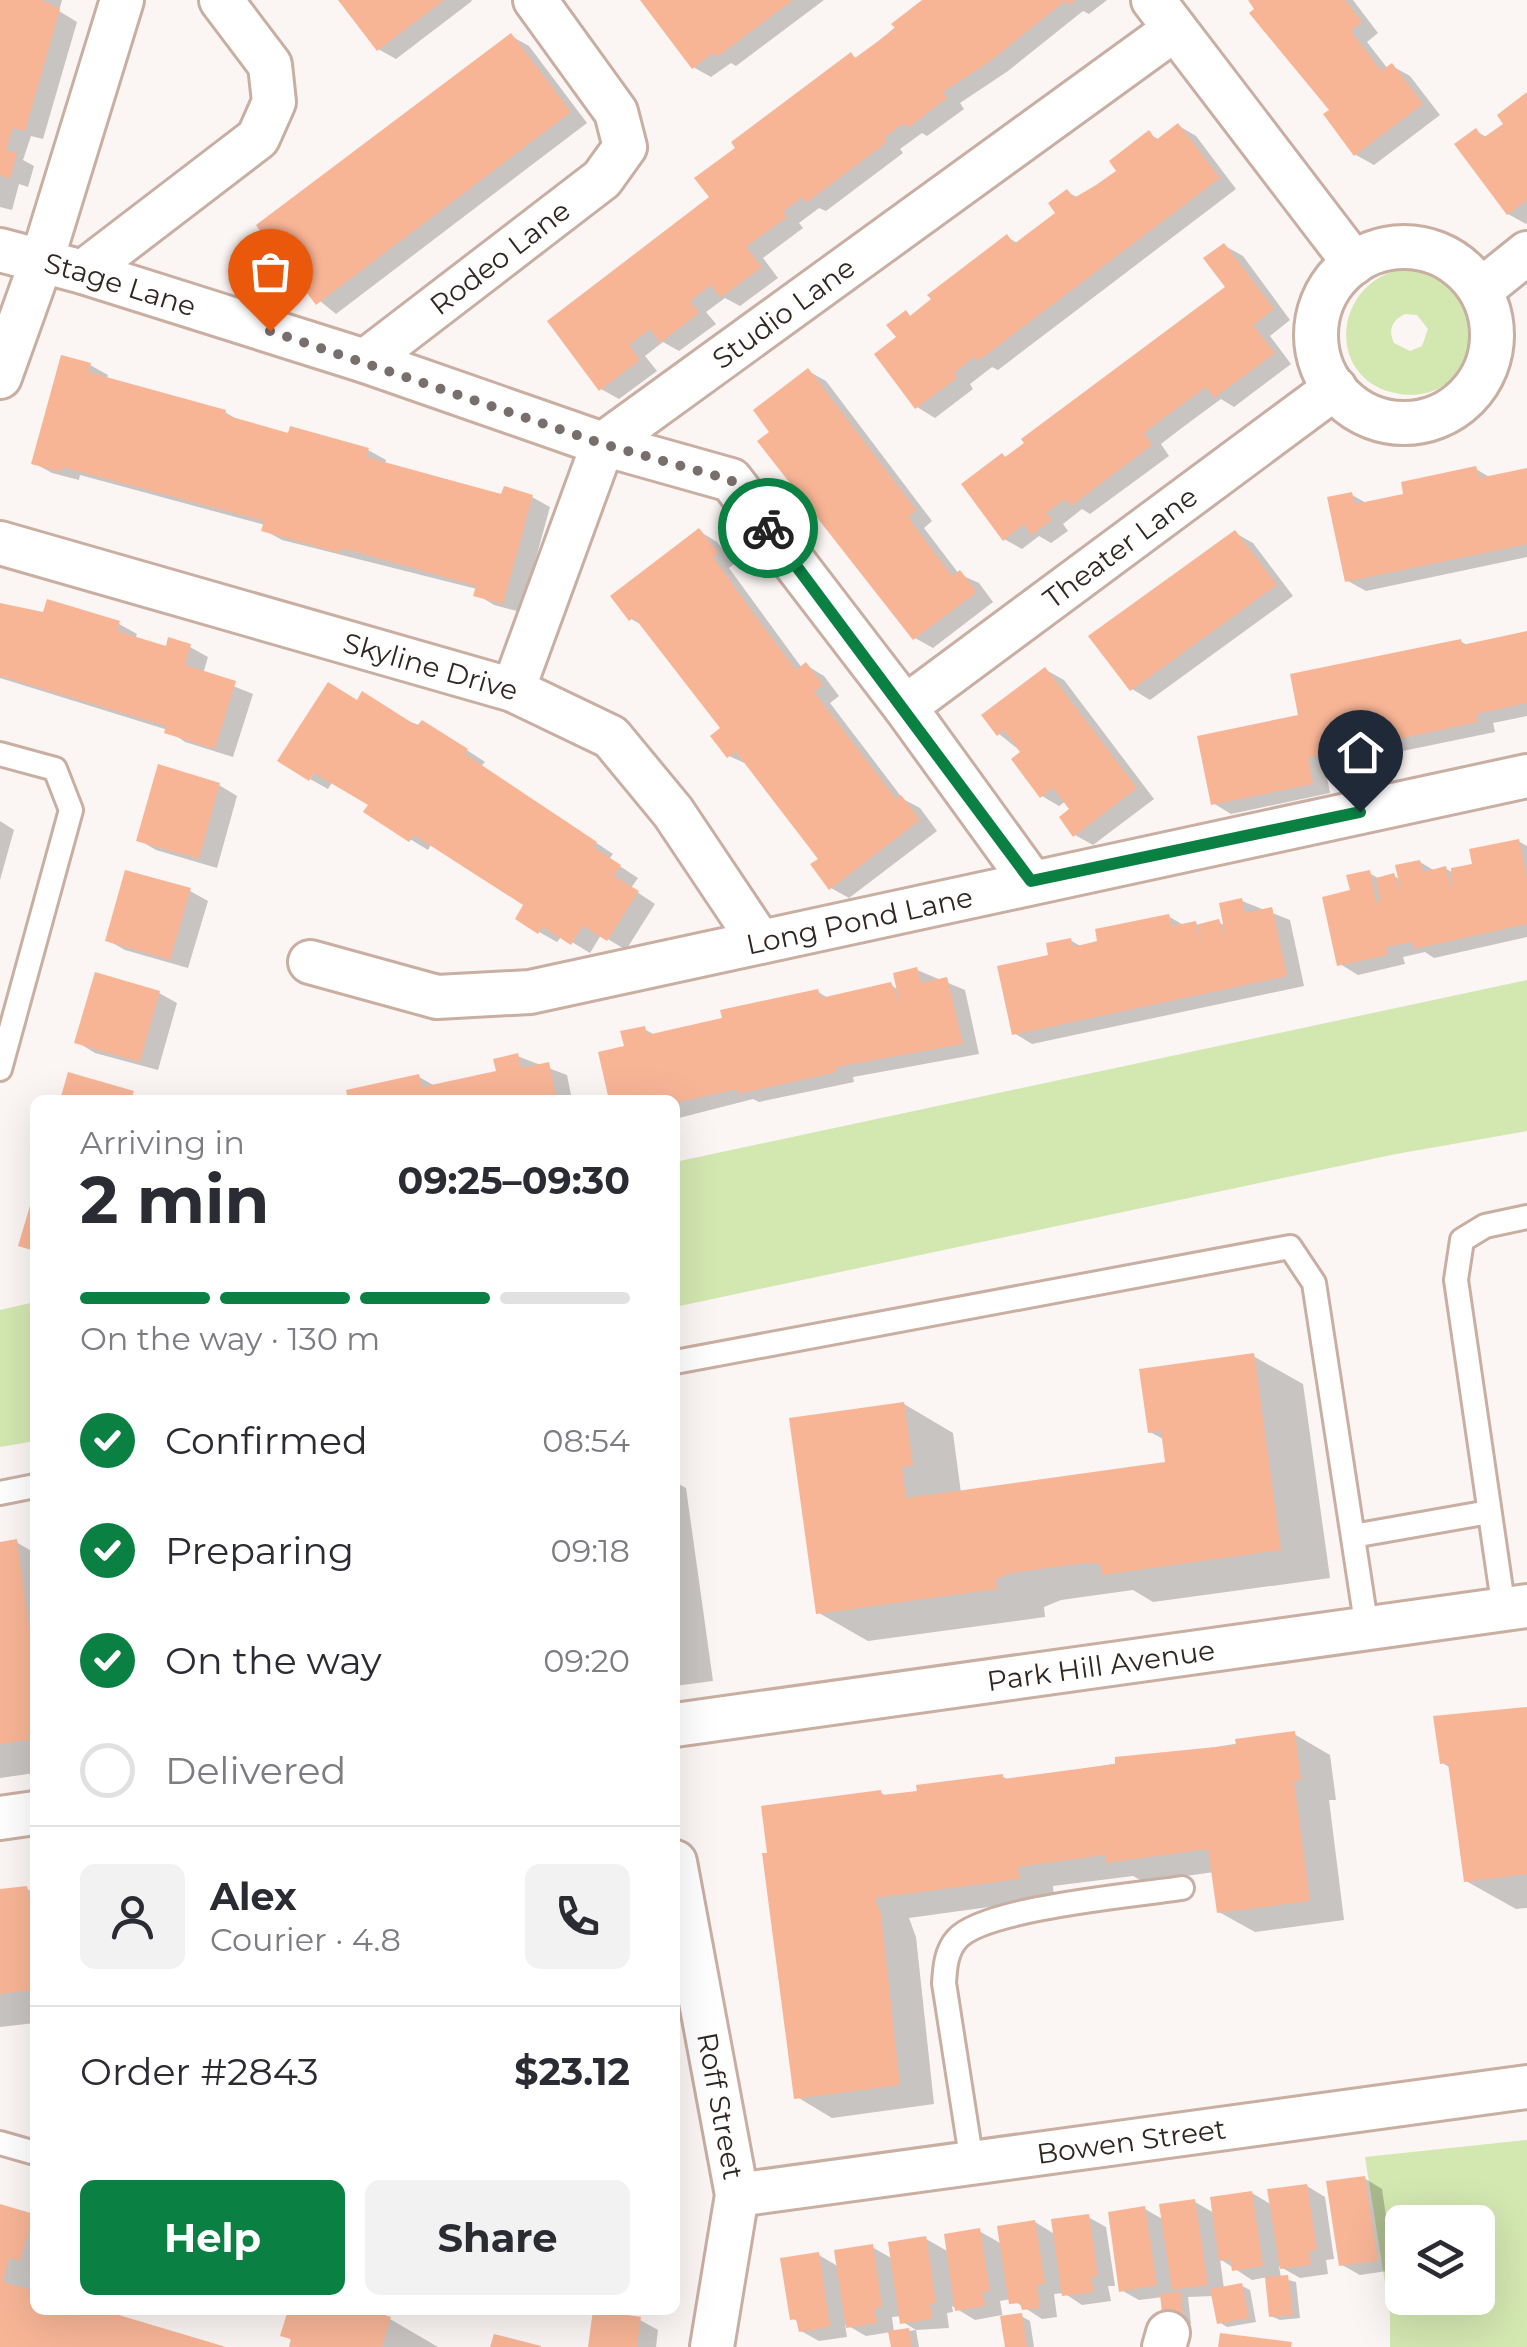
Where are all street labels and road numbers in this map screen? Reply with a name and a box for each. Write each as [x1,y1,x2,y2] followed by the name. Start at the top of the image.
[423,193,577,322] street label: Rodeo Lane
[41,245,200,324] street label: Stage Lane
[706,250,861,376] street label: Studio Lane
[1037,479,1204,616] street label: Theater Lane
[339,625,522,708] street label: Skyline Drive
[743,880,976,962] street label: Long Pond Lane
[985,1633,1217,1698] street label: Park Hill Avenue
[690,2029,751,2182] street label: Roff Street
[1035,2111,1228,2171] street label: Bowen Street

